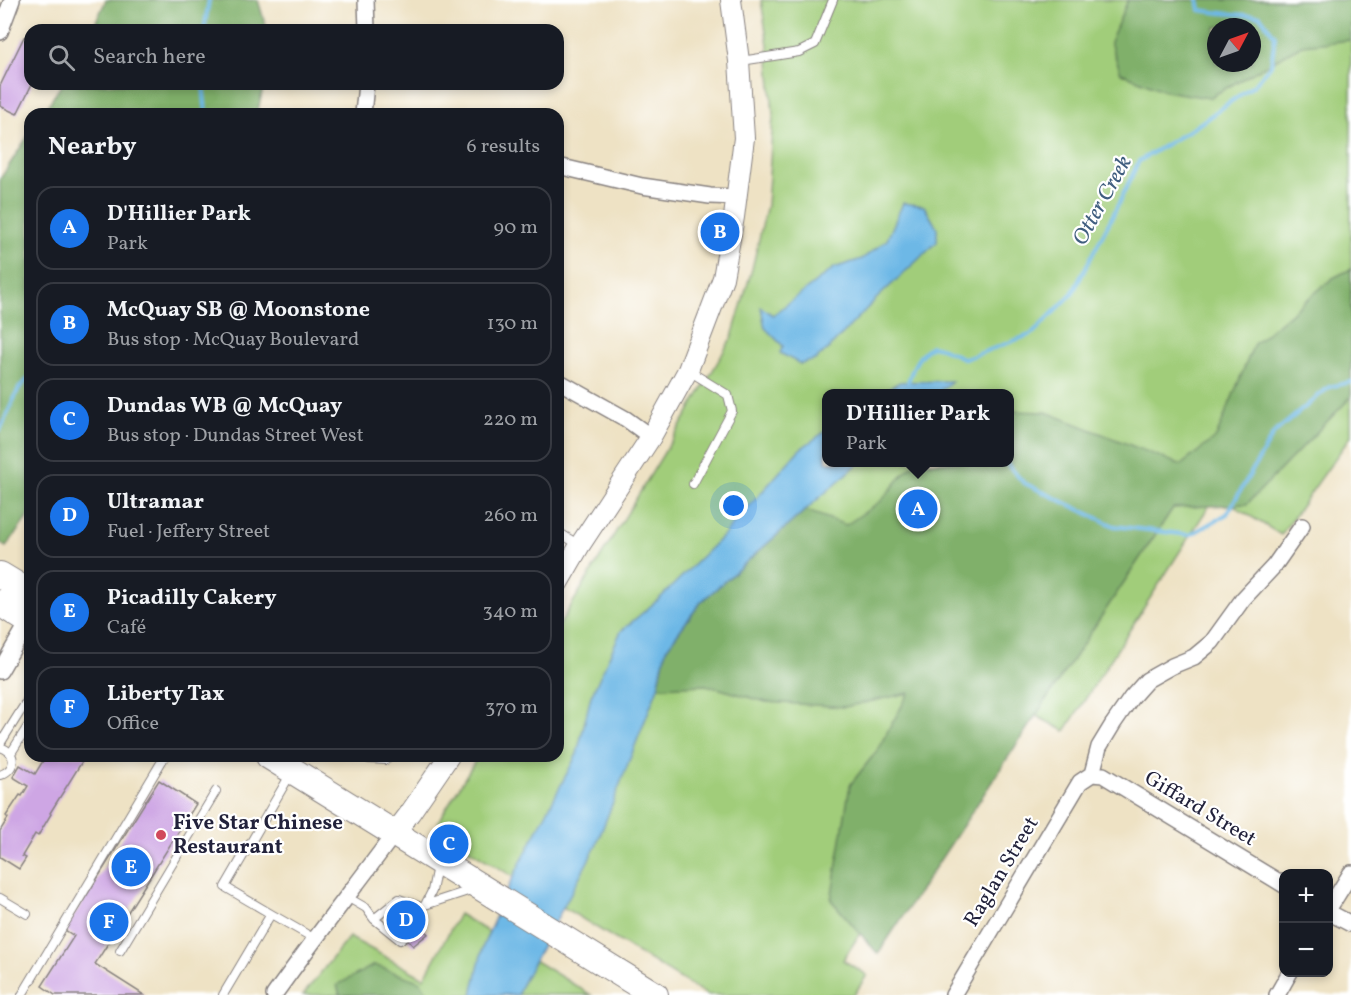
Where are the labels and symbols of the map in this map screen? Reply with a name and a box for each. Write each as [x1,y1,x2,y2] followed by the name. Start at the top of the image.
[1207,18,1261,72] north arrow
[1066,150,1140,252] water label: Otter Creek
[700,210,740,254] pin: B
[898,486,938,532] pin: A
[719,491,748,520] your location
[1139,764,1261,854] street label: Giffard Street
[173,809,343,862] place label: Five Star Chinese Restaurant
[958,811,1046,933] street label: Raglan Street
[430,822,468,866] pin: C
[154,828,168,842] marker: Five Star Chinese Restaurant
[112,844,150,890] pin: E
[386,898,426,942] pin: D
[90,900,128,944] pin: F

